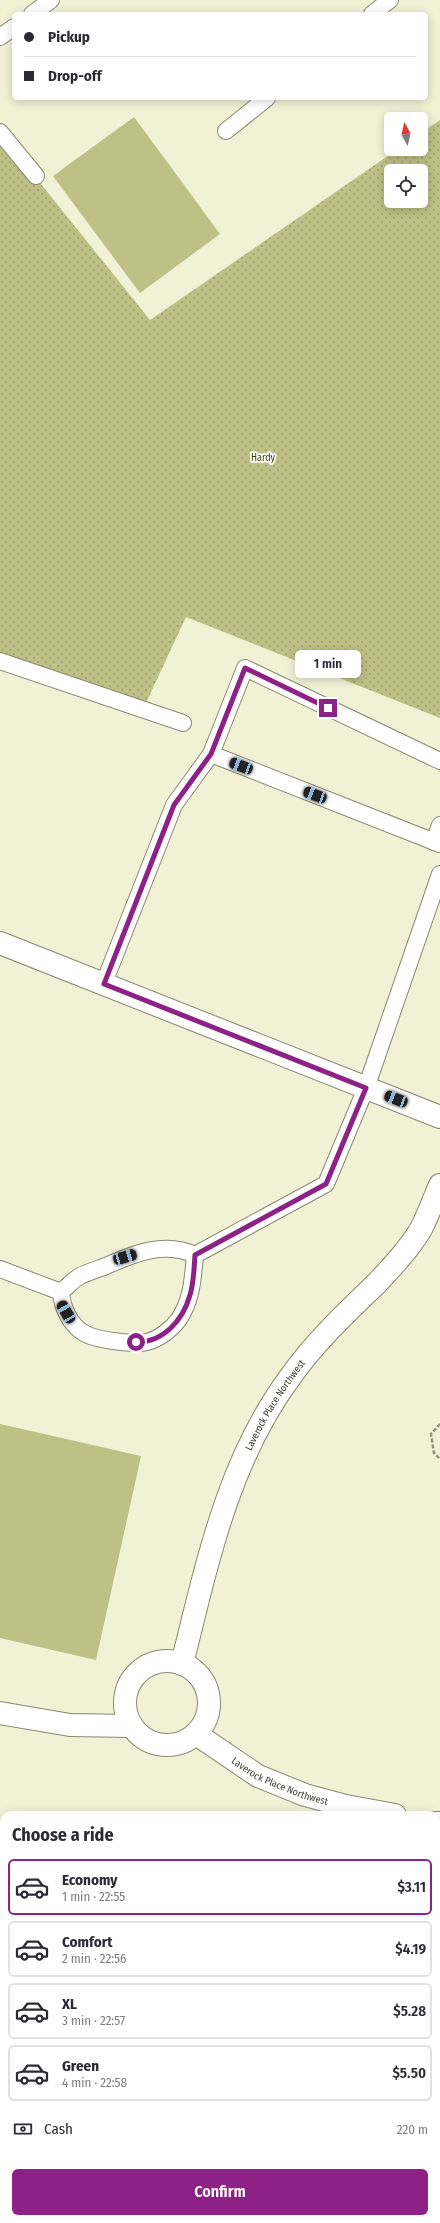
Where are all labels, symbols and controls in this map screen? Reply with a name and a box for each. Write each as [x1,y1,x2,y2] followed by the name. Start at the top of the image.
[48,28,90,46] text: Pickup
[48,67,102,85] text: Drop-off
[384,112,428,156] north arrow
[384,112,428,208] map controls
[384,164,428,208] button: locate
[251,452,276,464] park label: Hardy
[295,650,361,678] callout: 1 min
[314,656,342,671] text: 1 min
[319,699,337,717] route end
[228,756,254,776] car
[302,785,328,805] car
[383,1089,409,1109] car
[112,1248,138,1266] car
[55,1299,77,1325] car
[127,1333,145,1351] route start
[243,1357,308,1453] street label: Laverock Place Northwest
[229,1755,330,1808] street label: Laverock Place Northwest
[12,1824,114,1846] text: Choose a ride
[14,1869,50,1905] icon: car
[62,1871,117,1889] text: Economy
[397,1878,426,1896] text: $3.11
[62,1889,125,1904] text: 1 min · 22:55
[14,1931,50,1967] icon: car
[62,1933,113,1951] text: Comfort
[395,1940,426,1958] text: $4.19
[62,1951,126,1966] text: 2 min · 22:56
[14,1993,50,2029] icon: car
[62,1995,77,2013] text: XL
[393,2002,426,2020] text: $5.28
[62,2013,125,2028] text: 3 min · 22:57
[14,2055,50,2091] icon: car
[62,2057,99,2075] text: Green
[392,2064,426,2082] text: $5.50
[62,2075,127,2090] text: 4 min · 22:58
[12,2118,34,2140] icon: cash
[44,2120,73,2138] text: Cash
[397,2122,428,2137] text: 220 m
[12,2169,428,2215] button: Confirm

